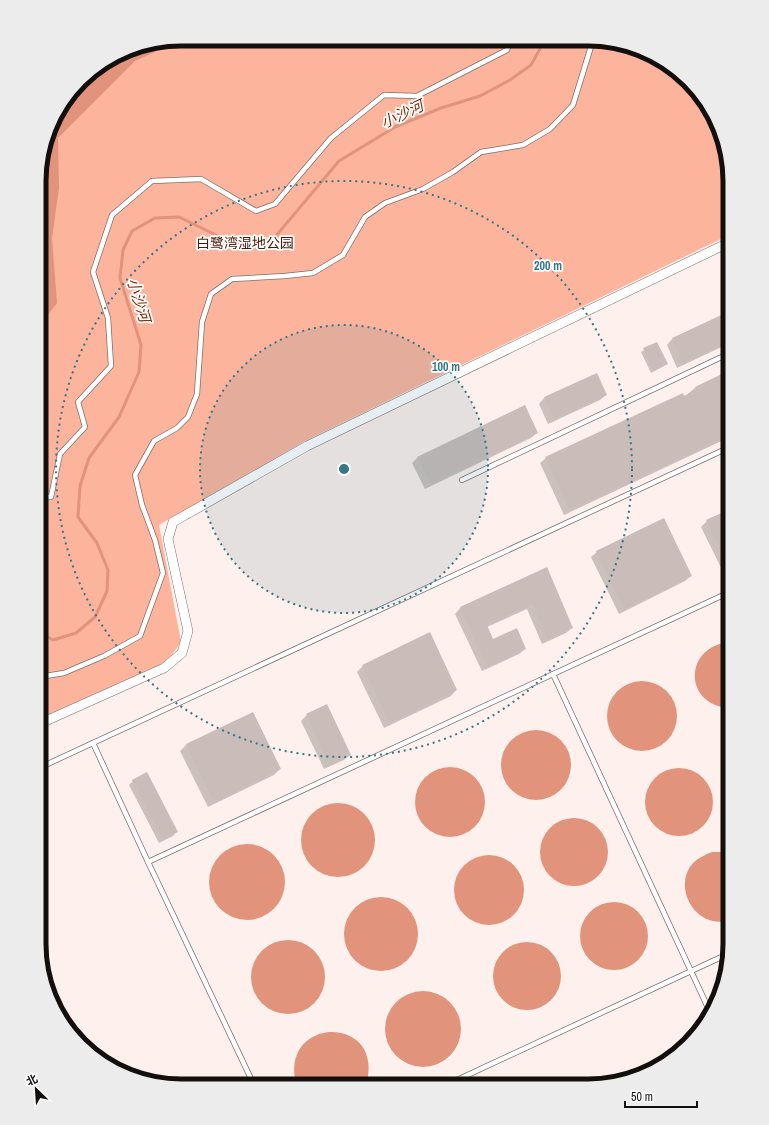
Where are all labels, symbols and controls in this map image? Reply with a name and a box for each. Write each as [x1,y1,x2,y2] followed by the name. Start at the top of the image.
[377,94,430,133] water label: 小沙河
[196,234,294,252] park label: 白鹭湾湿地公园
[534,258,562,274] text: 200 m
[122,275,156,327] water label: 小沙河
[432,359,460,375] text: 100 m
[337,462,351,476] centre of rings
[16,1069,56,1109] north arrow
[24,1071,40,1089] text: 北
[625,1083,697,1109] scale bar
[631,1089,653,1105] text: 50 m

